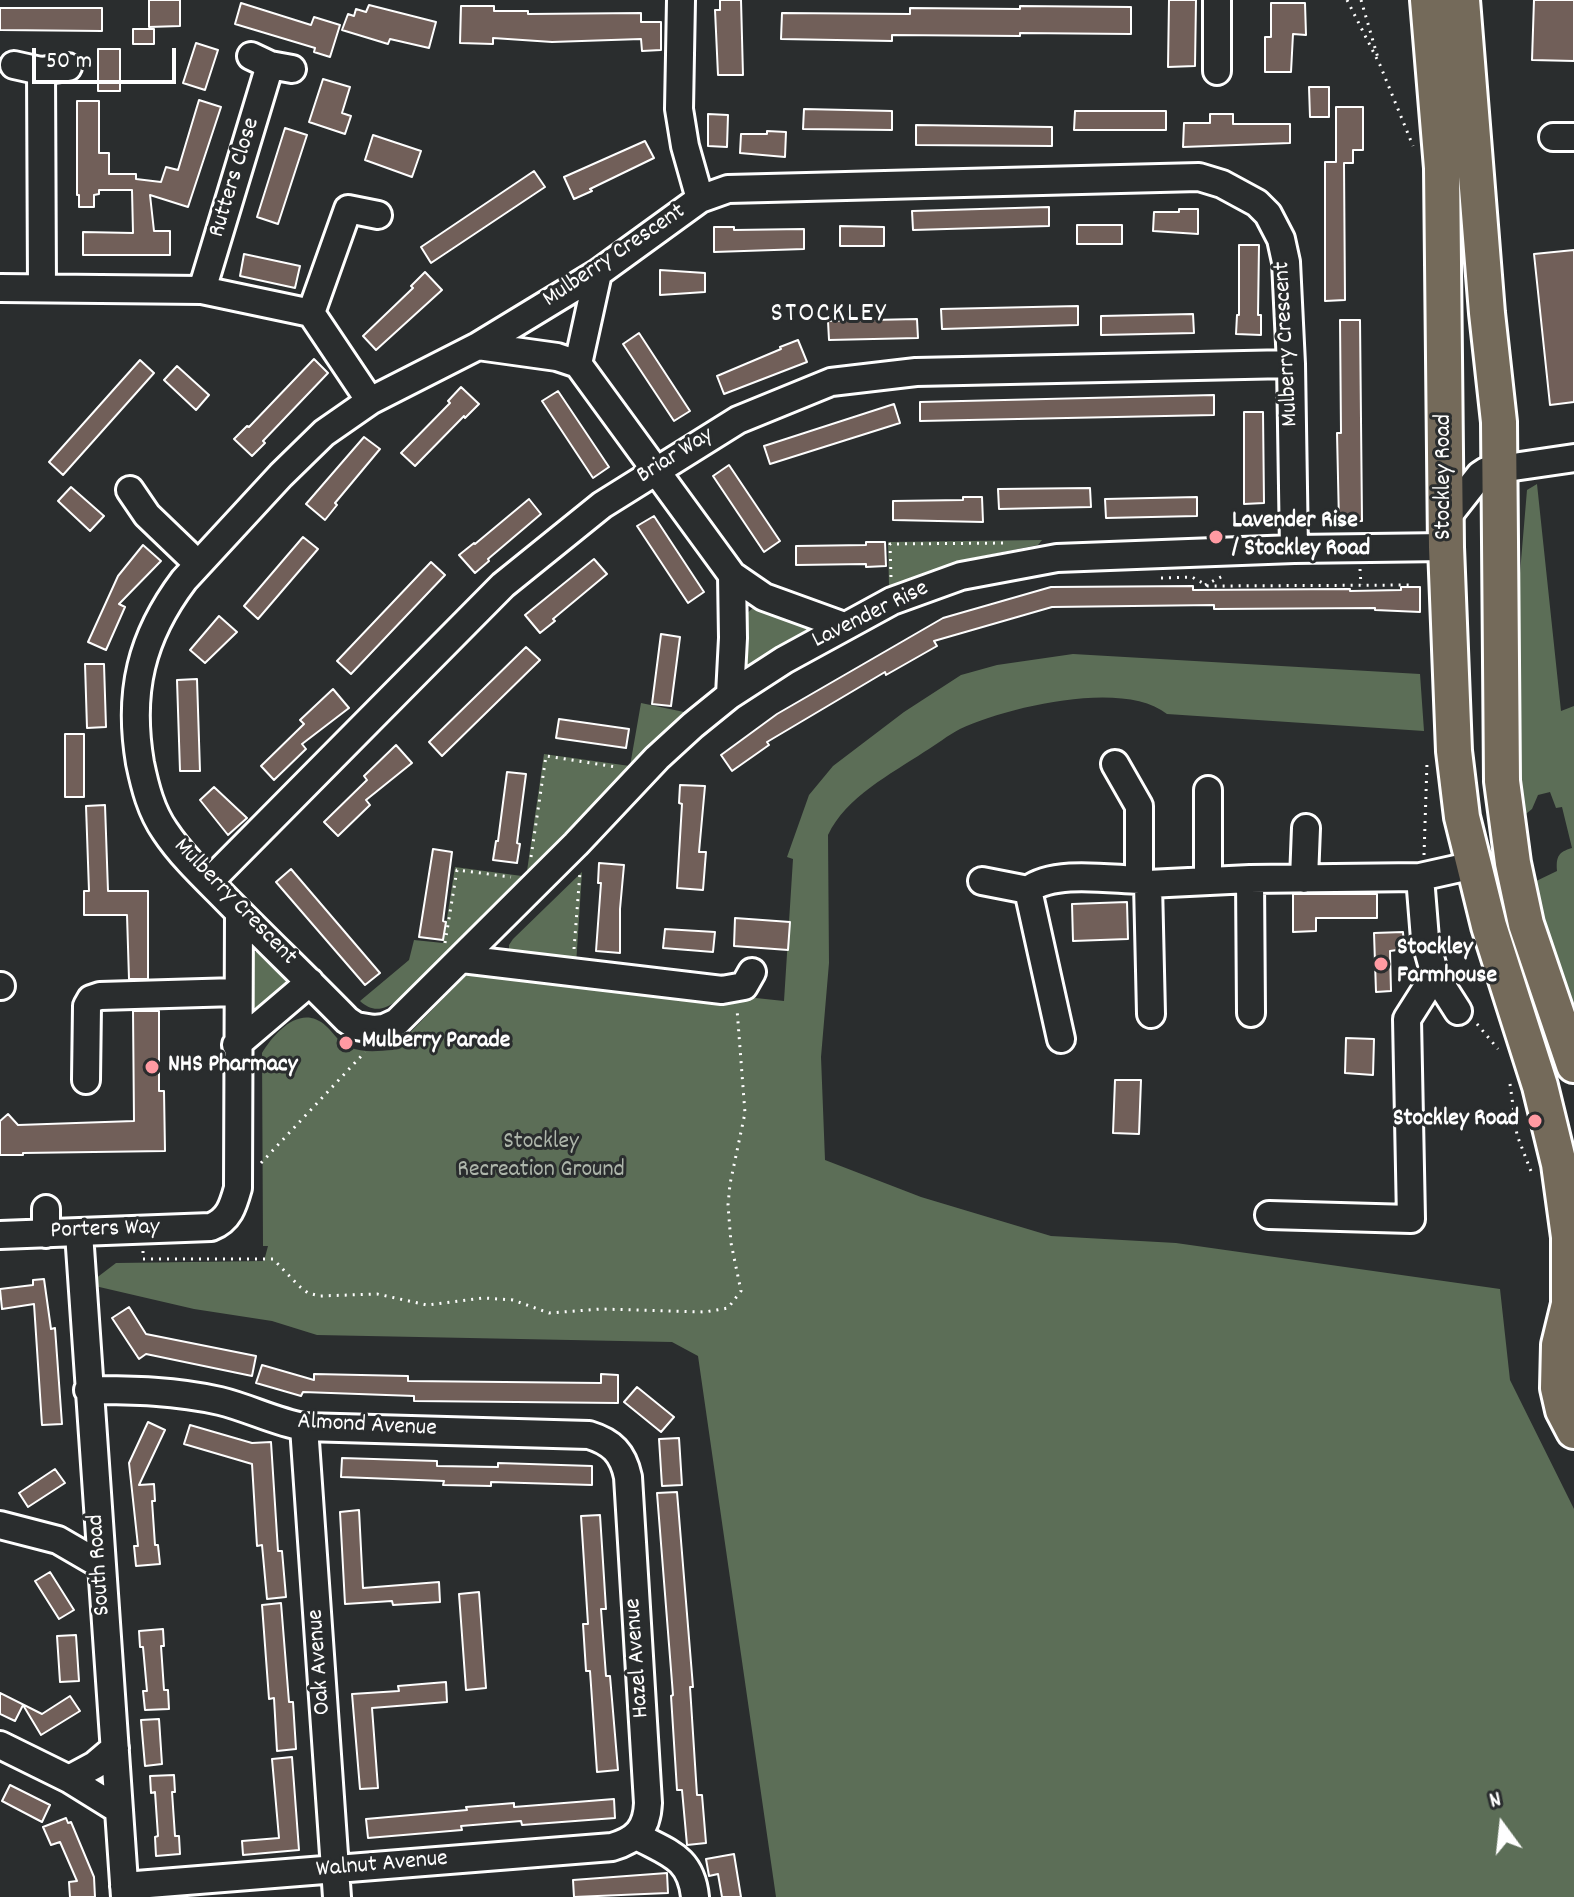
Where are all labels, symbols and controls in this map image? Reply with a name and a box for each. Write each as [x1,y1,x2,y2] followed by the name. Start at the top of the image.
[36,32,180,82] scale bar
[46,45,92,79] text: 50 m
[204,115,268,241] street label: Rutters Close
[538,199,692,315] street label: Mulberry Crescent
[1269,261,1307,427] street label: Mulberry Crescent
[771,299,887,333] district label: STOCKLEY
[1432,414,1460,540] street label: Stockley Road
[632,422,720,492] street label: Briar Way
[1232,509,1370,565] place label: Lavender Rise / Stockley Road
[1207,528,1225,546] marker: Lavender Rise / Stockley Road
[808,576,934,656] street label: Lavender Rise
[166,833,302,973] street label: Mulberry Crescent
[1397,936,1497,992] place label: Stockley Farmhouse
[1372,955,1390,973] marker: Stockley Farmhouse
[362,1029,510,1057] place label: Mulberry Parade
[337,1034,355,1052] marker: Mulberry Parade
[168,1053,297,1081] place label: NHS Pharmacy
[143,1058,161,1076] marker: NHS Pharmacy
[1393,1107,1519,1135] place label: Stockley Road
[1526,1112,1544,1130] marker: Stockley Road
[457,1130,625,1186] park label: Stockley Recreation Ground
[50,1215,160,1247] street label: Porters Way
[297,1409,437,1445] street label: Almond Avenue
[83,1513,119,1617] street label: South Road
[620,1597,658,1719] street label: Hazel Avenue
[303,1608,339,1716] street label: Oak Avenue
[1462,1785,1542,1865] north arrow
[1486,1785,1505,1818] text: N
[315,1846,449,1886] street label: Walnut Avenue

